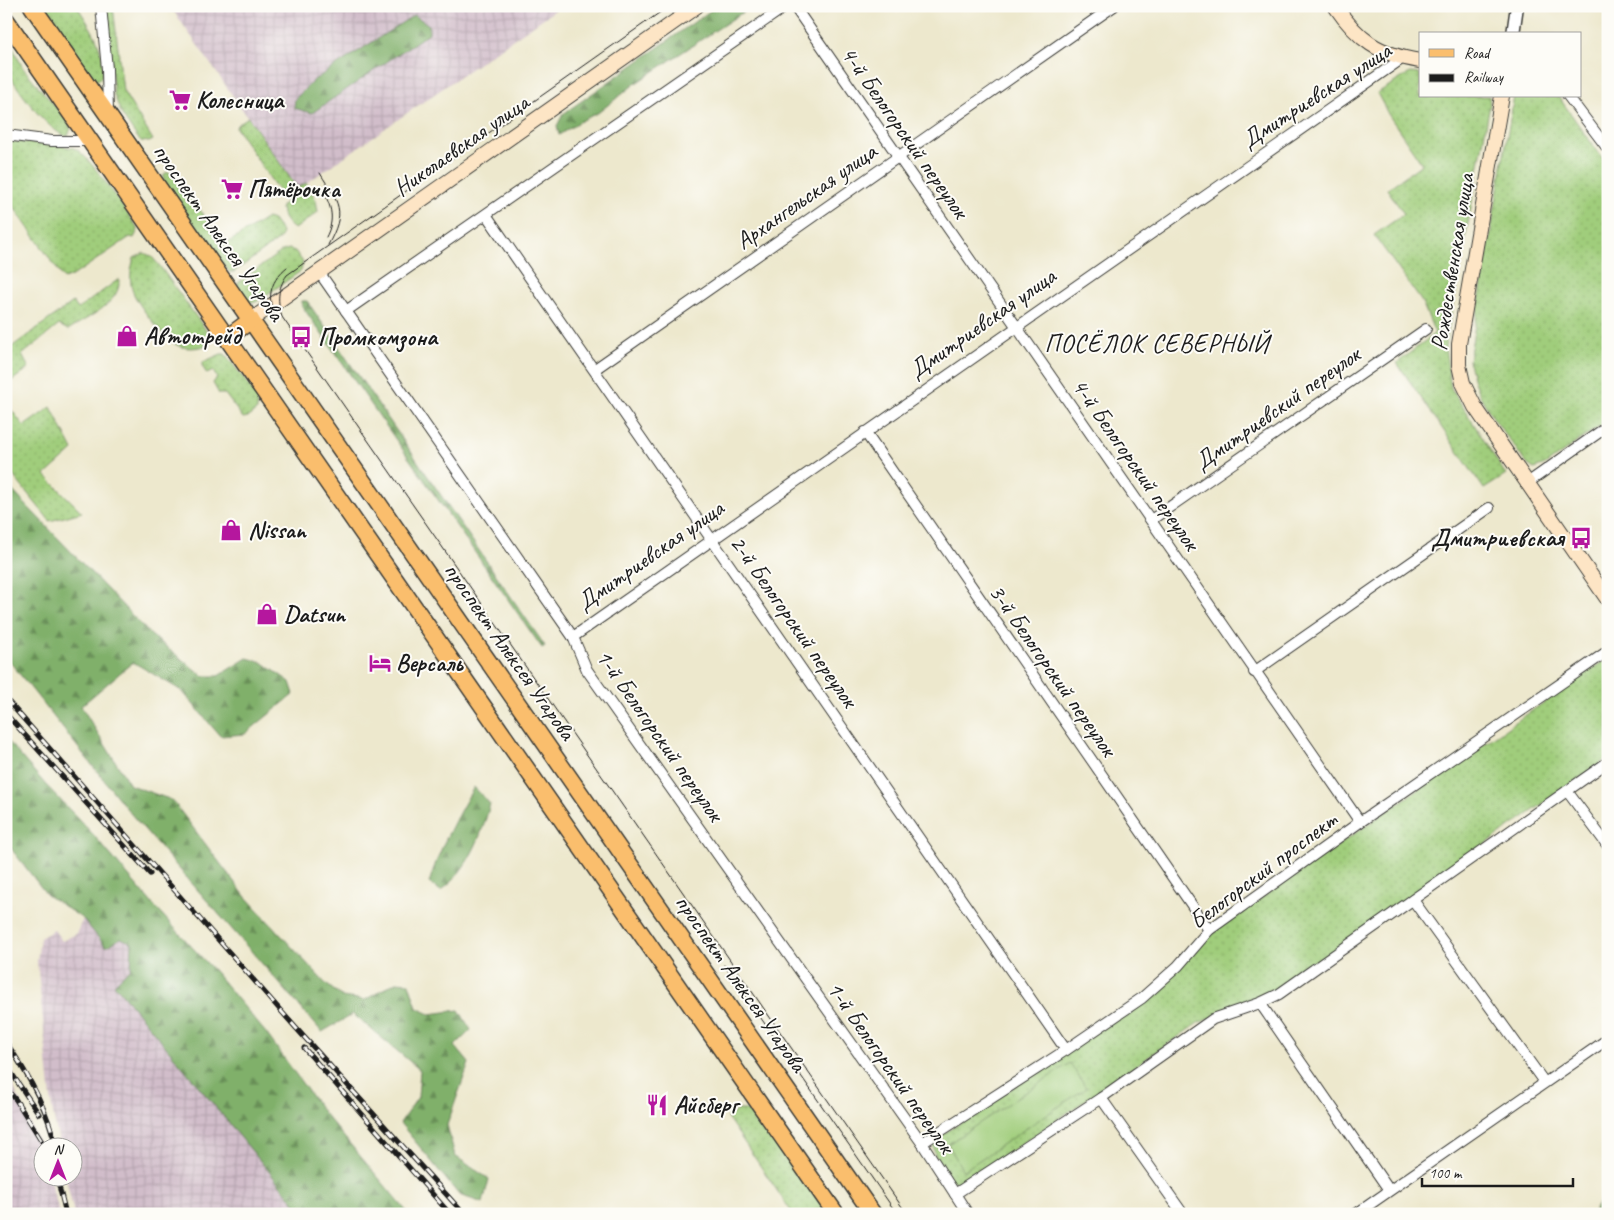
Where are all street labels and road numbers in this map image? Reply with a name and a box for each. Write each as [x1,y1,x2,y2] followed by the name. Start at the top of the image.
[1235,35,1398,155] street label: Дмитриевская улица
[834,40,977,226] street label: 4-й Белогорский переулок
[388,86,536,203] street label: Николаевская улица
[730,135,884,256] street label: Архангельская улица
[146,137,292,328] street label: проспект Алексея Угарова
[1423,170,1481,353] street label: Рождественская улица
[903,260,1063,385] street label: Дмитриевская улица
[1188,338,1368,476] street label: Дмитриевский переулок
[1065,372,1208,558] street label: 4-й Белогорский переулок
[571,492,731,617] street label: Дмитриевская улица
[723,529,866,715] street label: 2-й Белогорский переулок
[437,556,583,747] street label: проспект Алексея Угарова
[982,578,1125,764] street label: 3-й Белогорский переулок
[589,643,732,829] street label: 1-й Белогорский переулок
[1183,804,1344,936] street label: Белогорский проспект
[668,888,814,1079] street label: проспект Алексея Угарова
[820,975,963,1161] street label: 1-й Белогорский переулок

